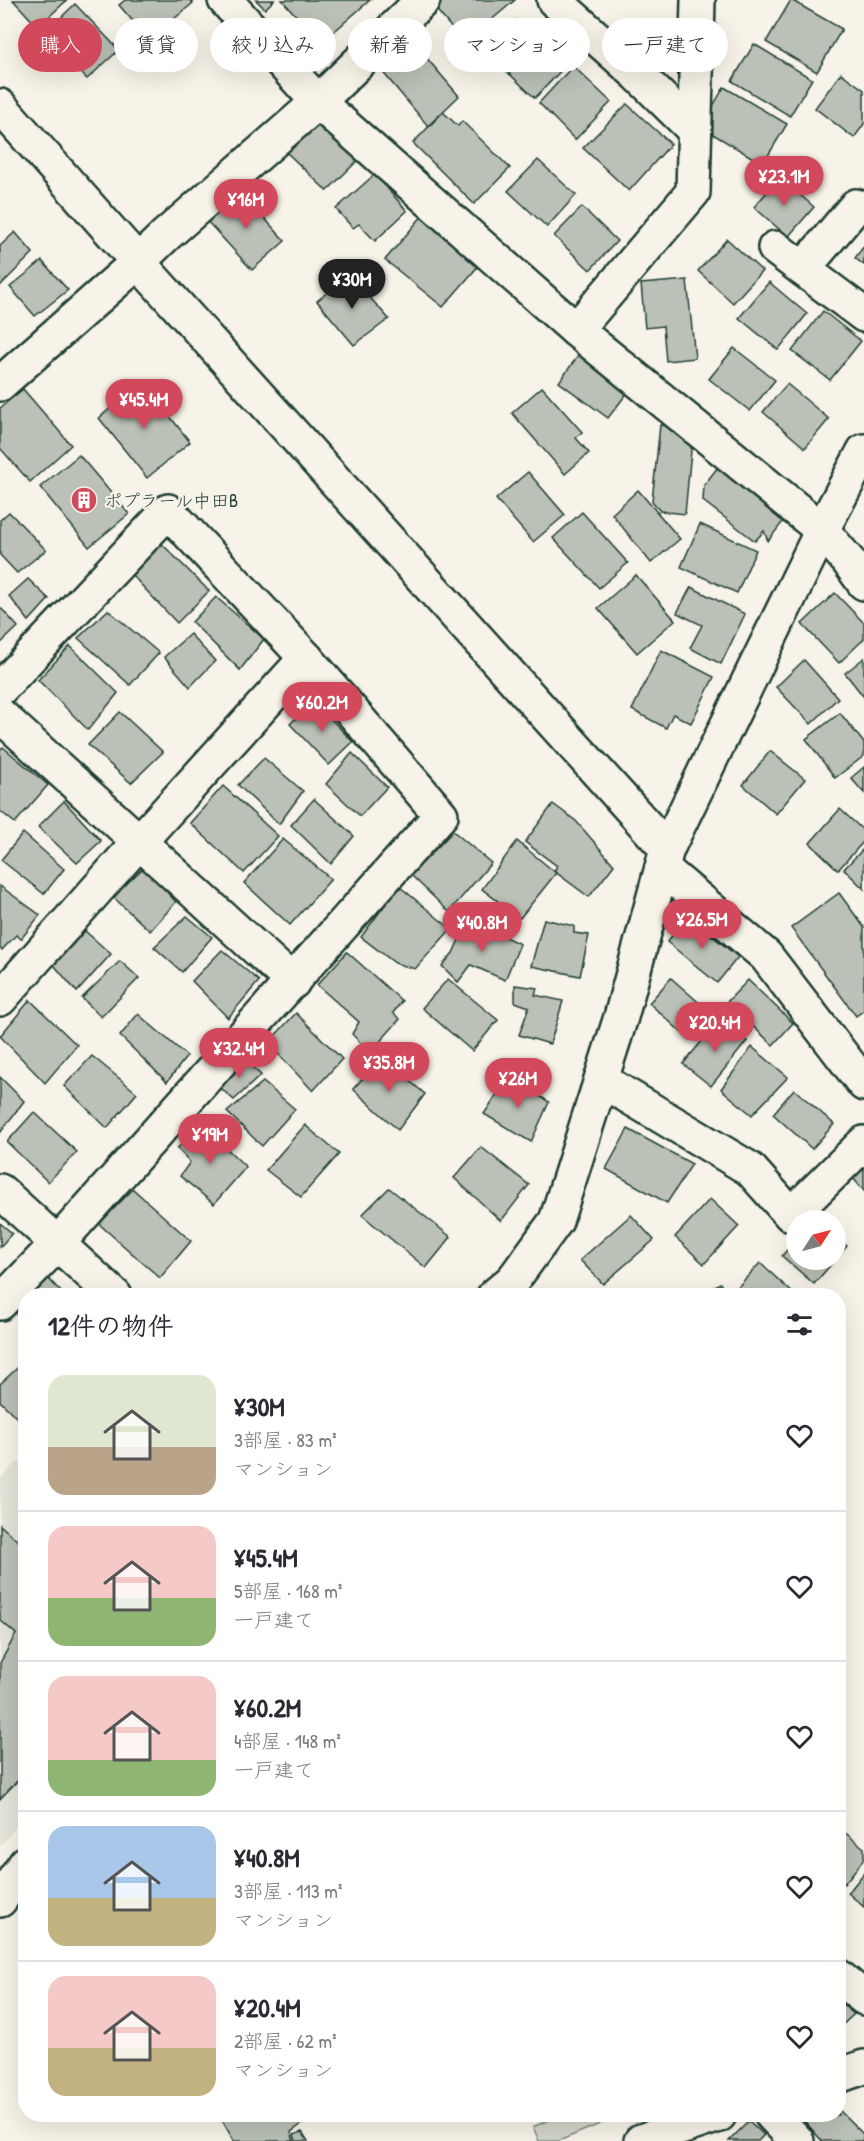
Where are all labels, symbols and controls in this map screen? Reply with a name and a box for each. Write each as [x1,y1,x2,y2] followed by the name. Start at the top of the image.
[18,18,102,72] chip: 購入
[114,18,198,72] chip: 賃貸
[210,18,336,72] chip: 絞り込み
[348,18,432,72] chip: 新着
[444,18,590,72] chip: マンション
[602,18,728,72] chip: 一戸建て
[735,156,833,207] pin: ¥23.1M
[758,162,810,189] text: ¥23.1M
[210,179,282,230] pin: ¥16M
[228,185,264,212] text: ¥16M
[316,259,388,310] pin: ¥30M
[332,265,372,292] text: ¥30M
[95,379,193,430] pin: ¥45.4M
[120,385,168,412] text: ¥45.4M
[69,485,99,515] building icon: ポプラール中田B
[104,488,238,513] place label: ポプラール中田B
[273,682,371,733] pin: ¥60.2M
[296,688,348,715] text: ¥60.2M
[653,899,751,950] pin: ¥26.5M
[433,902,531,953] pin: ¥40.8M
[676,905,728,932] text: ¥26.5M
[457,908,507,935] text: ¥40.8M
[666,1002,764,1053] pin: ¥20.4M
[689,1008,741,1035] text: ¥20.4M
[190,1028,288,1079] pin: ¥32.4M
[213,1034,265,1061] text: ¥32.4M
[340,1042,438,1093] pin: ¥35.8M
[363,1048,415,1075] text: ¥35.8M
[482,1058,554,1109] pin: ¥26M
[499,1064,537,1091] text: ¥26M
[174,1114,246,1165] pin: ¥19M
[192,1120,228,1147] text: ¥19M
[786,1210,846,1270] north arrow
[786,1210,846,1270] map controls
[48,1308,174,1343] text: 12件の物件
[783,1308,816,1341] icon: filters
[234,1389,285,1424] text: ¥30M
[96,1399,168,1471] icon: home
[783,1419,816,1452] icon: heart
[234,1426,337,1453] text: 3部屋 · 83 m²
[234,1455,333,1482] text: マンション
[234,1540,298,1575] text: ¥45.4M
[96,1550,168,1622] icon: home
[783,1570,816,1603] icon: heart
[234,1577,342,1604] text: 5部屋 · 168 m²
[234,1606,314,1633] text: 一戸建て
[234,1690,301,1725] text: ¥60.2M
[96,1700,168,1772] icon: home
[783,1720,816,1753] icon: heart
[234,1727,341,1754] text: 4部屋 · 148 m²
[234,1756,314,1783] text: 一戸建て
[234,1840,300,1875] text: ¥40.8M
[96,1850,168,1922] icon: home
[783,1870,816,1903] icon: heart
[234,1877,342,1904] text: 3部屋 · 113 m²
[234,1906,333,1933] text: マンション
[234,1990,301,2025] text: ¥20.4M
[96,2000,168,2072] icon: home
[783,2020,816,2053] icon: heart
[234,2027,337,2054] text: 2部屋 · 62 m²
[234,2056,333,2083] text: マンション

